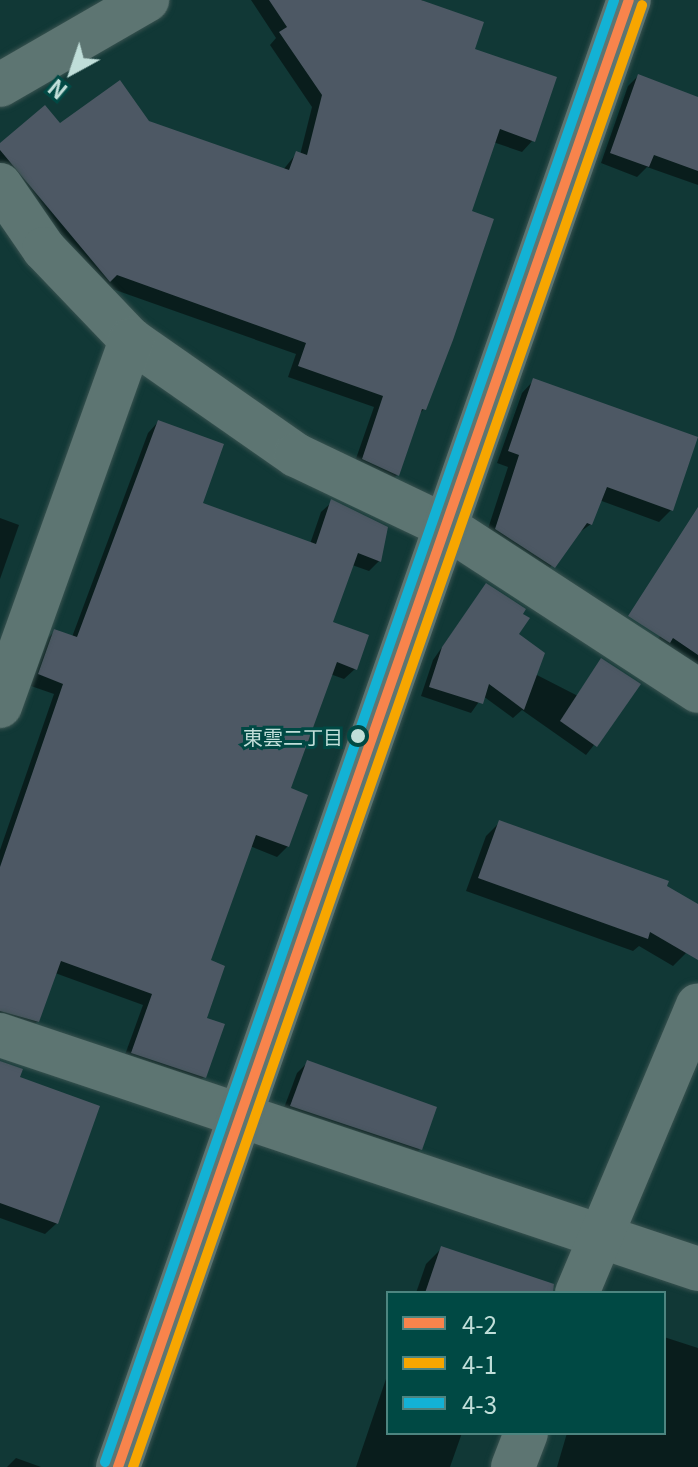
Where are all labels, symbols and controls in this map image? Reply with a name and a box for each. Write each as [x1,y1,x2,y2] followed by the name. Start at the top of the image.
[32,32,112,112] north arrow
[40,73,73,108] text: N
[243,724,343,748] place label: 東雲二丁目
[350,728,366,744] marker: 東雲二丁目
[386,1291,666,1435] legend
[462,1306,497,1341] text: 4-2
[462,1346,497,1381] text: 4-1
[462,1386,497,1421] text: 4-3

